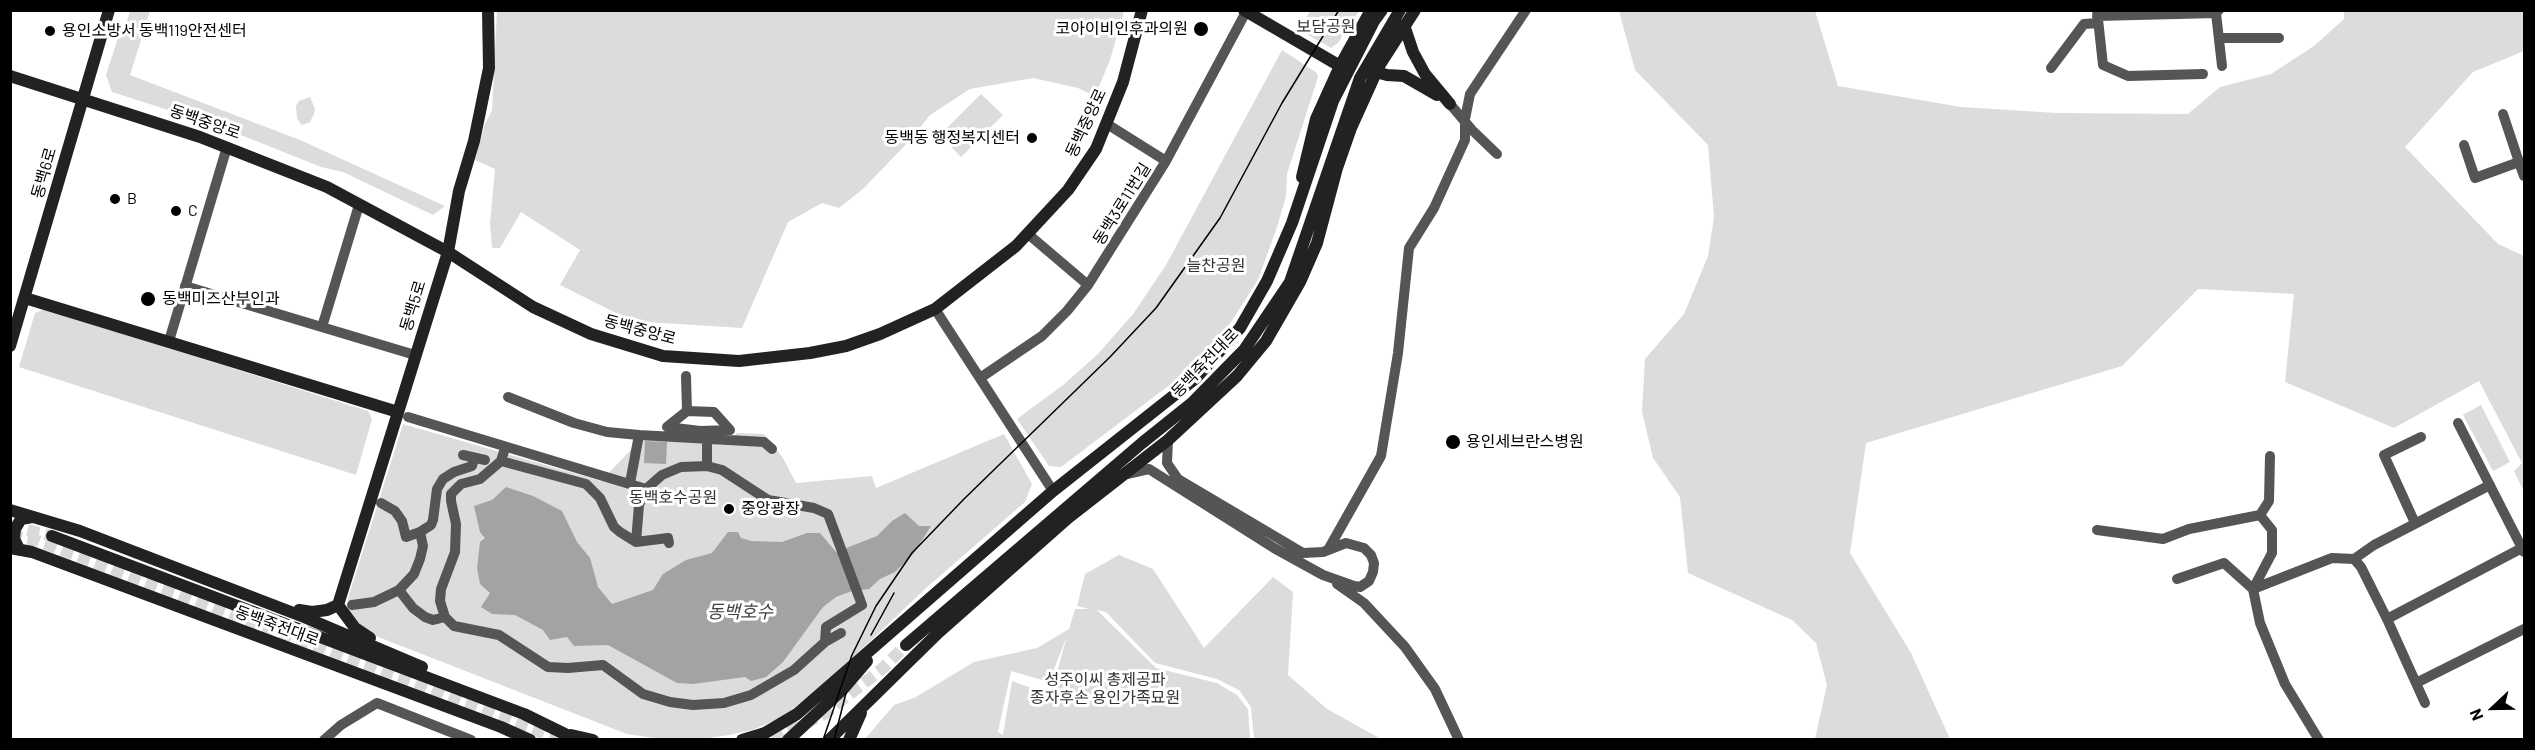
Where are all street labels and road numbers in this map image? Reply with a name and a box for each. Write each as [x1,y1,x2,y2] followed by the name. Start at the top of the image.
[1062,86,1110,160] street label: 동백중앙로
[167,101,243,143] street label: 동백중앙로
[28,145,60,201] street label: 동백6로
[1089,159,1155,249] street label: 동백3로11번길
[396,278,430,334] street label: 동백5로
[602,311,678,349] street label: 동백중앙로
[1167,325,1243,401] street label: 동백죽전대로
[232,602,322,650] street label: 동백죽전대로

